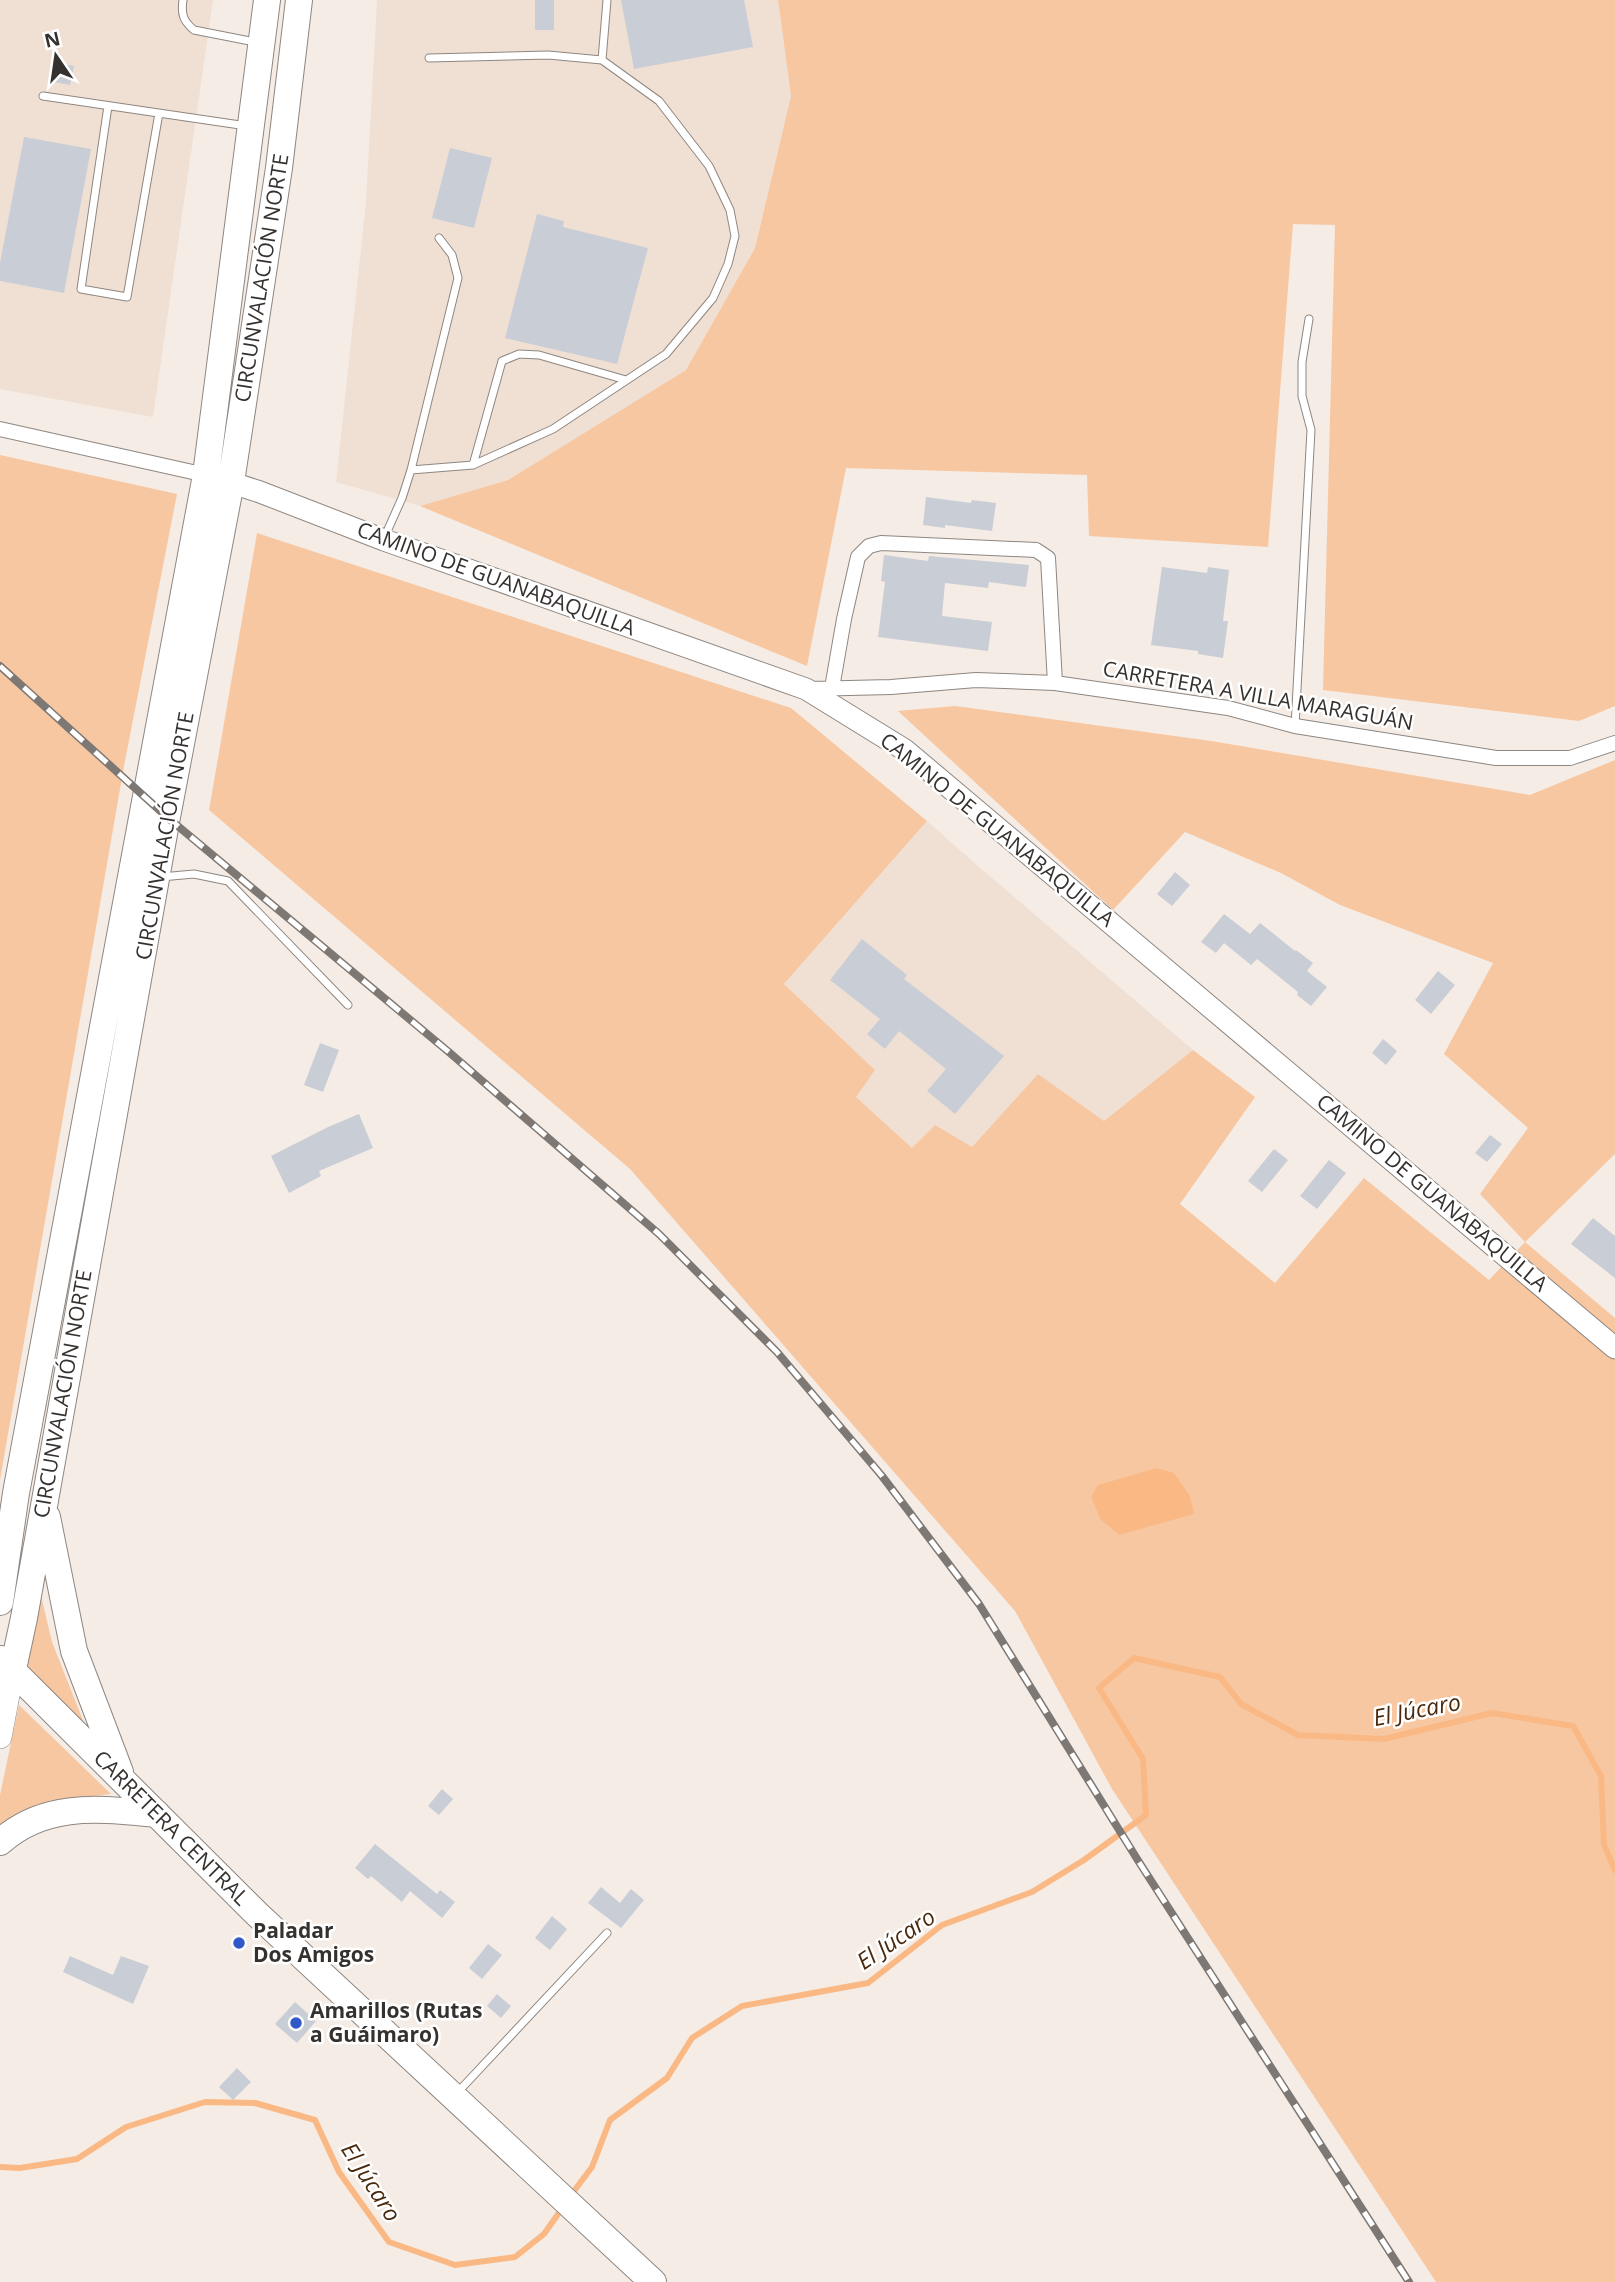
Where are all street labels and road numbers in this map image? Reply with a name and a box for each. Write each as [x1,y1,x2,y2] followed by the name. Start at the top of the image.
[228,151,295,404] street label: CIRCUNVALACIÓN NORTE
[354,515,640,642] street label: CAMINO DE GUANABAQUILLA
[1101,654,1416,736] street label: CARRETERA A VILLA MARAGUÁN
[128,710,200,962] street label: CIRCUNVALACIÓN NORTE
[875,726,1121,933] street label: CAMINO DE GUANABAQUILLA
[1311,1087,1555,1298] street label: CAMINO DE GUANABAQUILLA
[26,1268,98,1520] street label: CIRCUNVALACIÓN NORTE
[88,1744,255,1911] street label: CARRETERA CENTRAL

